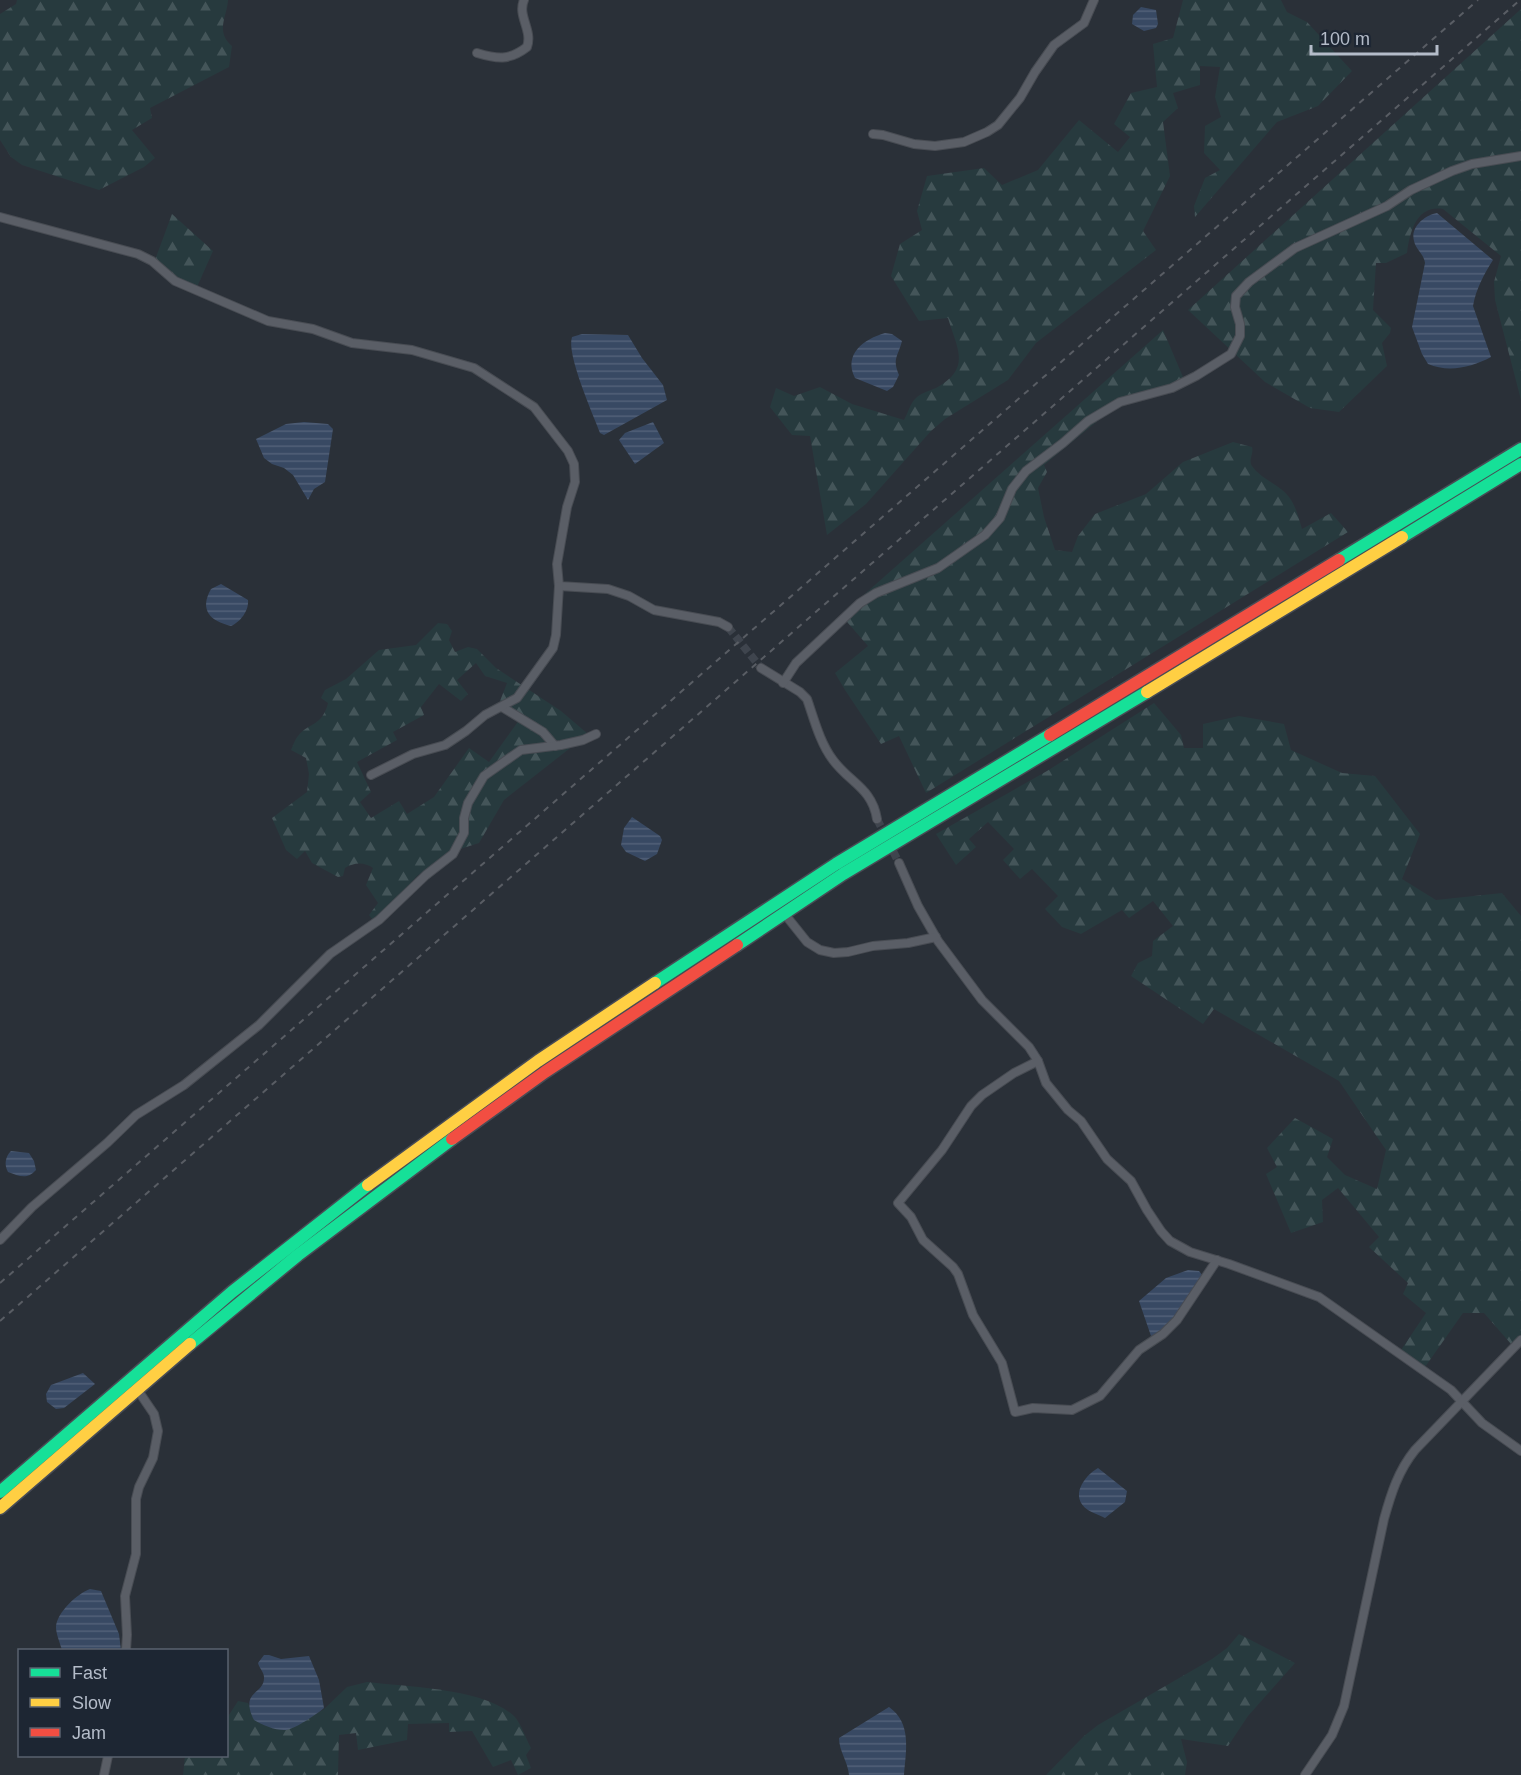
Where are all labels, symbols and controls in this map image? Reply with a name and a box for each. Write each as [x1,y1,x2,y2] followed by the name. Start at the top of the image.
[1311,18,1437,56] scale bar
[1320,29,1370,49] text: 100 m
[18,1649,228,1757] legend
[72,1663,107,1683] text: Fast
[72,1693,112,1713] text: Slow
[72,1723,106,1743] text: Jam

